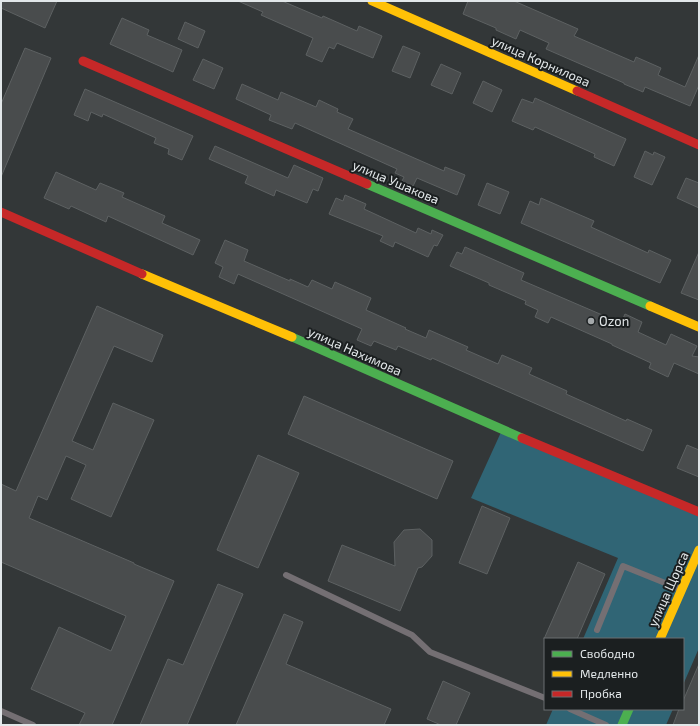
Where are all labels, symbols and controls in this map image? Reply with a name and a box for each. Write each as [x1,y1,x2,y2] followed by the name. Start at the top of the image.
[489,32,593,90] street label: улица Корнилова
[350,157,442,207] street label: улица Ушакова
[599,313,629,329] place label: Ozon
[586,316,596,326] marker: Ozon
[306,323,404,379] street label: улица Нахимова
[644,549,692,629] street label: улица Щорса
[544,638,684,710] legend
[580,646,635,660] text: Свободно
[580,666,638,680] text: Медленно
[580,686,622,700] text: Пробка

